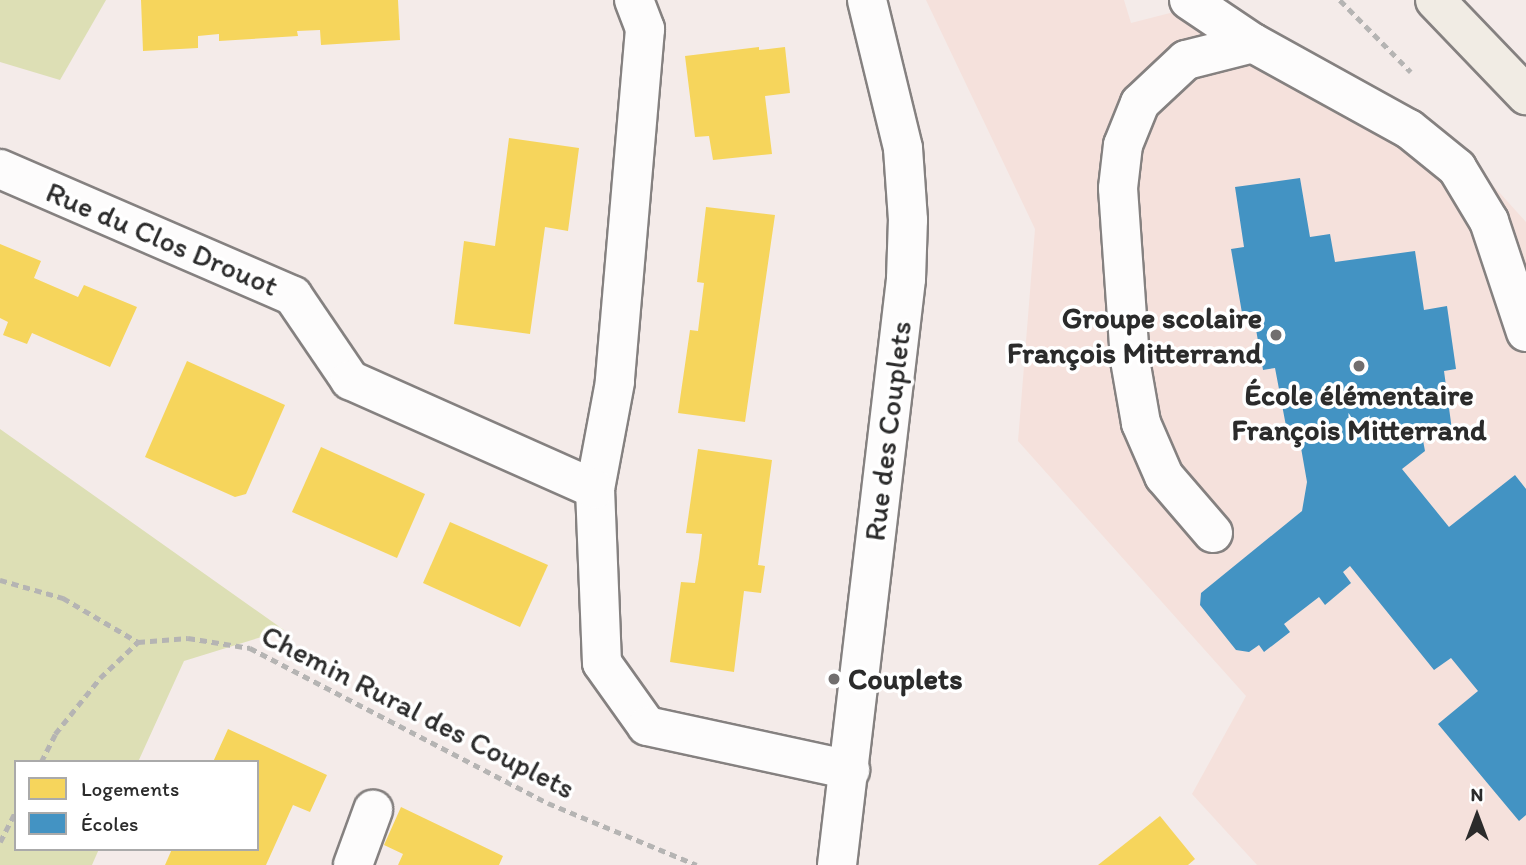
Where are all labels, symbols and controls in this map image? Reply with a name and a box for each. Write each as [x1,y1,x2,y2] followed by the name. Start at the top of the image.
[40,174,284,304] street label: Rue du Clos Drouot
[1007,300,1262,370] place label: Groupe scolaire François Mitterrand
[857,319,919,543] street label: Rue des Couplets
[1268,327,1284,343] marker: Groupe scolaire François Mitterrand
[1351,358,1367,374] marker: École élémentaire François Mitterrand
[1231,377,1487,448] place label: École élémentaire François Mitterrand
[255,617,581,807] street label: Chemin Rural des Couplets
[848,661,962,697] place label: Couplets
[826,671,842,687] marker: Couplets
[14,760,259,851] legend
[81,776,179,801] text: Logements
[1442,781,1512,851] north arrow
[1471,783,1483,806] text: N
[81,811,139,836] text: Écoles

